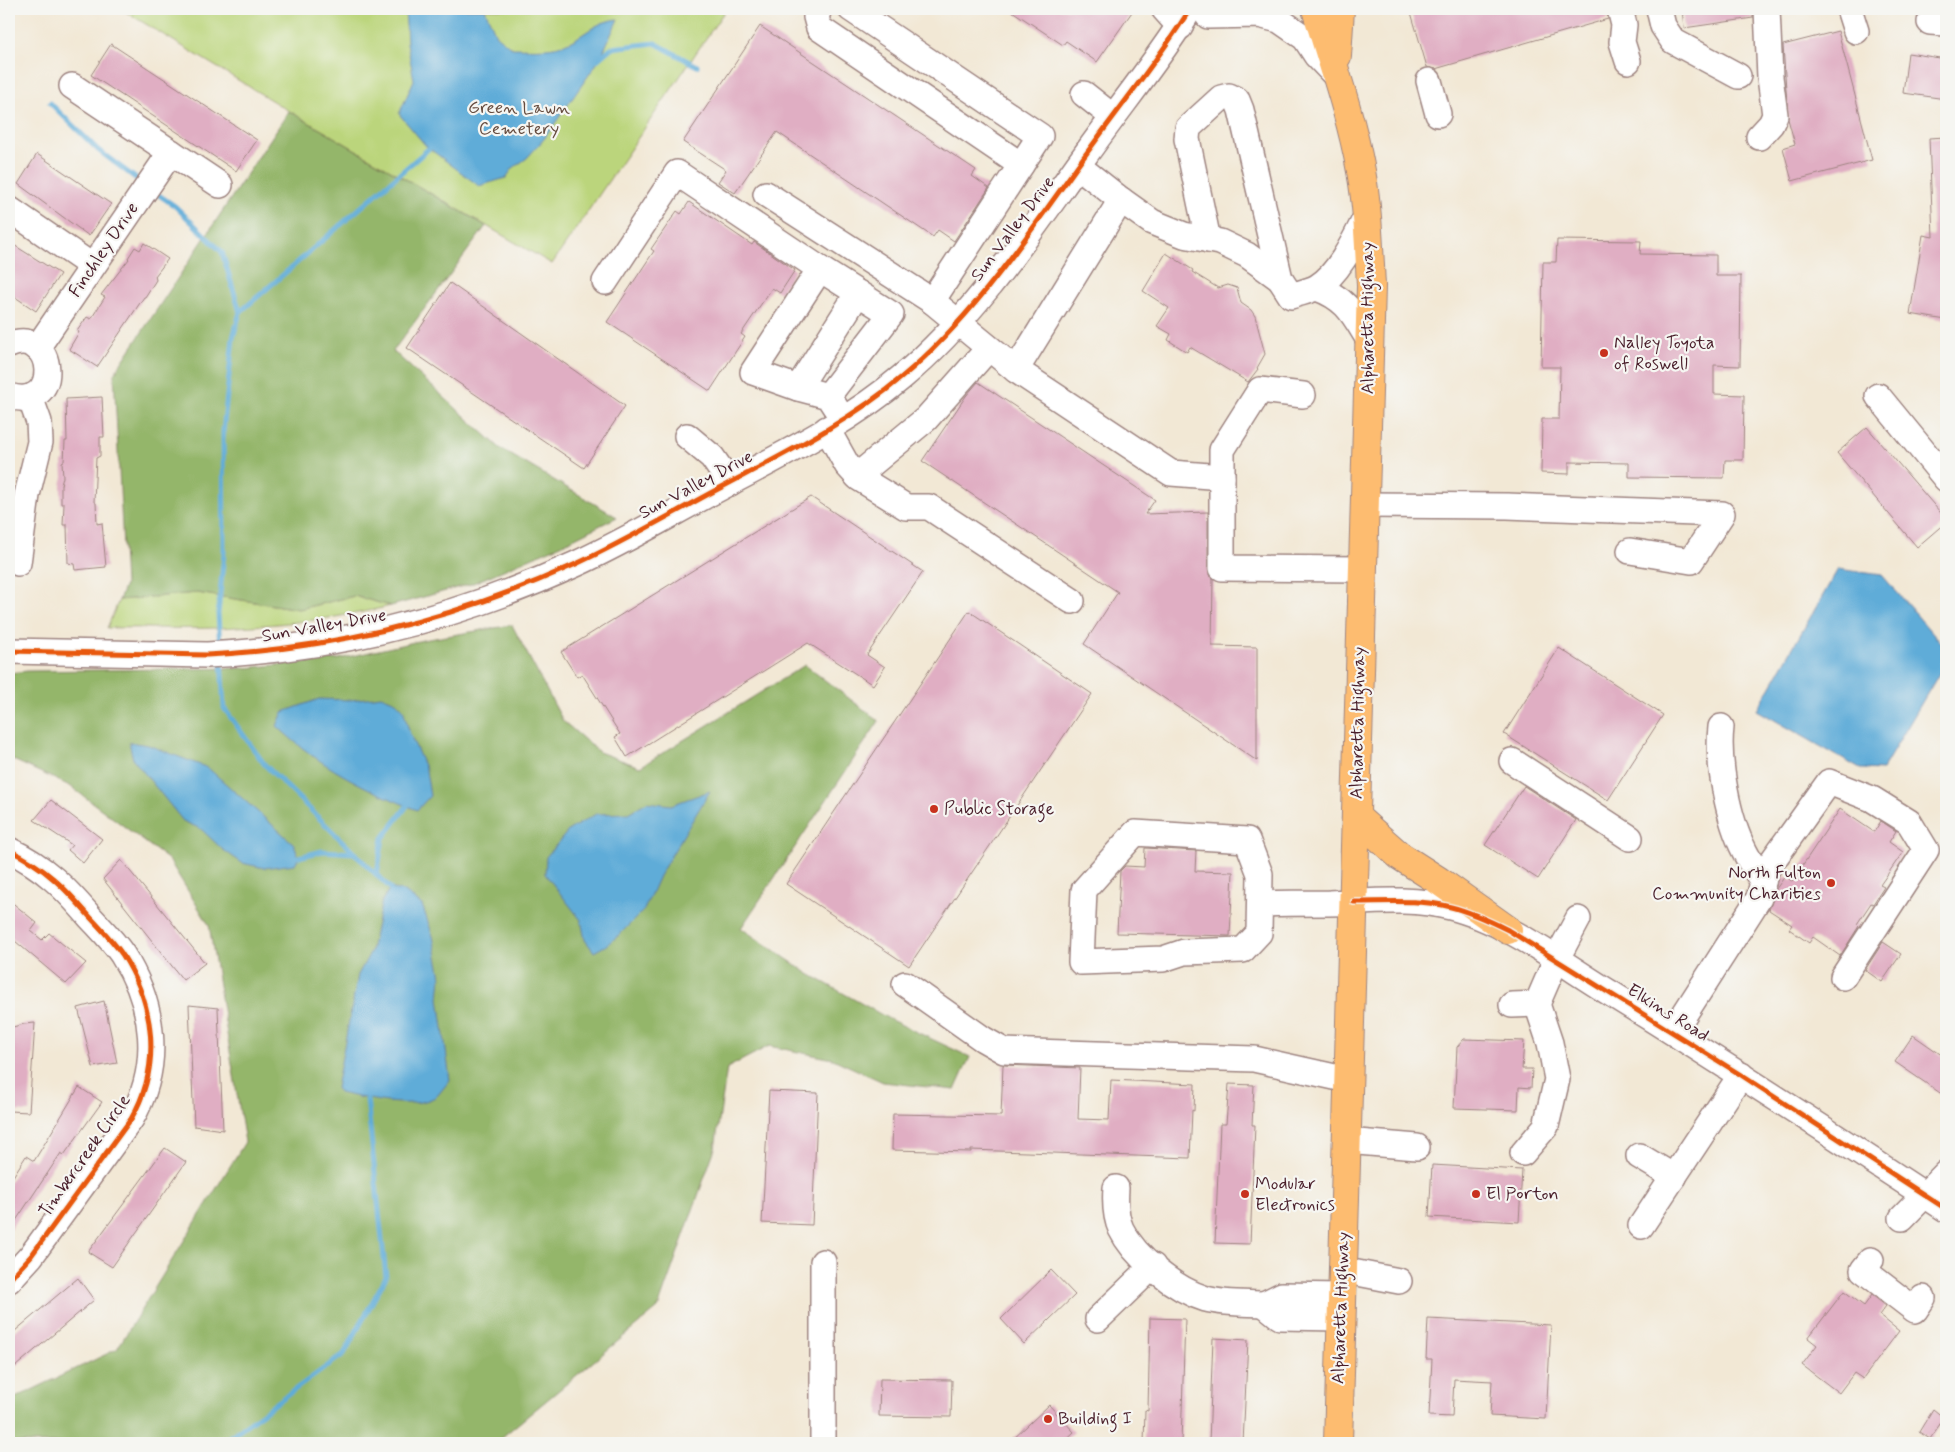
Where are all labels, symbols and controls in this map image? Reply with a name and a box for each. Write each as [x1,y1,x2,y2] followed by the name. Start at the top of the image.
[468,96,570,141] park label: Green Lawn Cemetery
[966,171,1060,287] street label: Sun Valley Drive
[63,198,145,302] street label: Finchley Drive
[1356,242,1382,394] street label: Alpharetta Highway
[1614,331,1714,376] place label: Nalley Toyota of Roswell
[1598,347,1610,359] marker: Nalley Toyota of Roswell
[635,445,757,525] street label: Sun Valley Drive
[260,603,388,649] street label: Sun Valley Drive
[1345,647,1373,799] street label: Alpharetta Highway
[944,797,1054,823] place label: Public Storage
[928,803,940,815] marker: Public Storage
[1652,861,1821,906] place label: North Fulton Community Charities
[1825,877,1837,889] marker: North Fulton Community Charities
[1623,978,1713,1048] street label: Elkins Road
[34,1090,136,1222] street label: Timbercreek Circle
[1255,1172,1335,1217] place label: Modular Electronics
[1486,1182,1559,1206] place label: El Porton
[1239,1188,1251,1200] marker: Modular Electronics
[1470,1188,1482,1200] marker: El Porton
[1326,1231,1358,1385] street label: Alpharetta Highway
[1058,1407,1132,1433] place label: Building I
[1042,1413,1054,1425] marker: Building I

